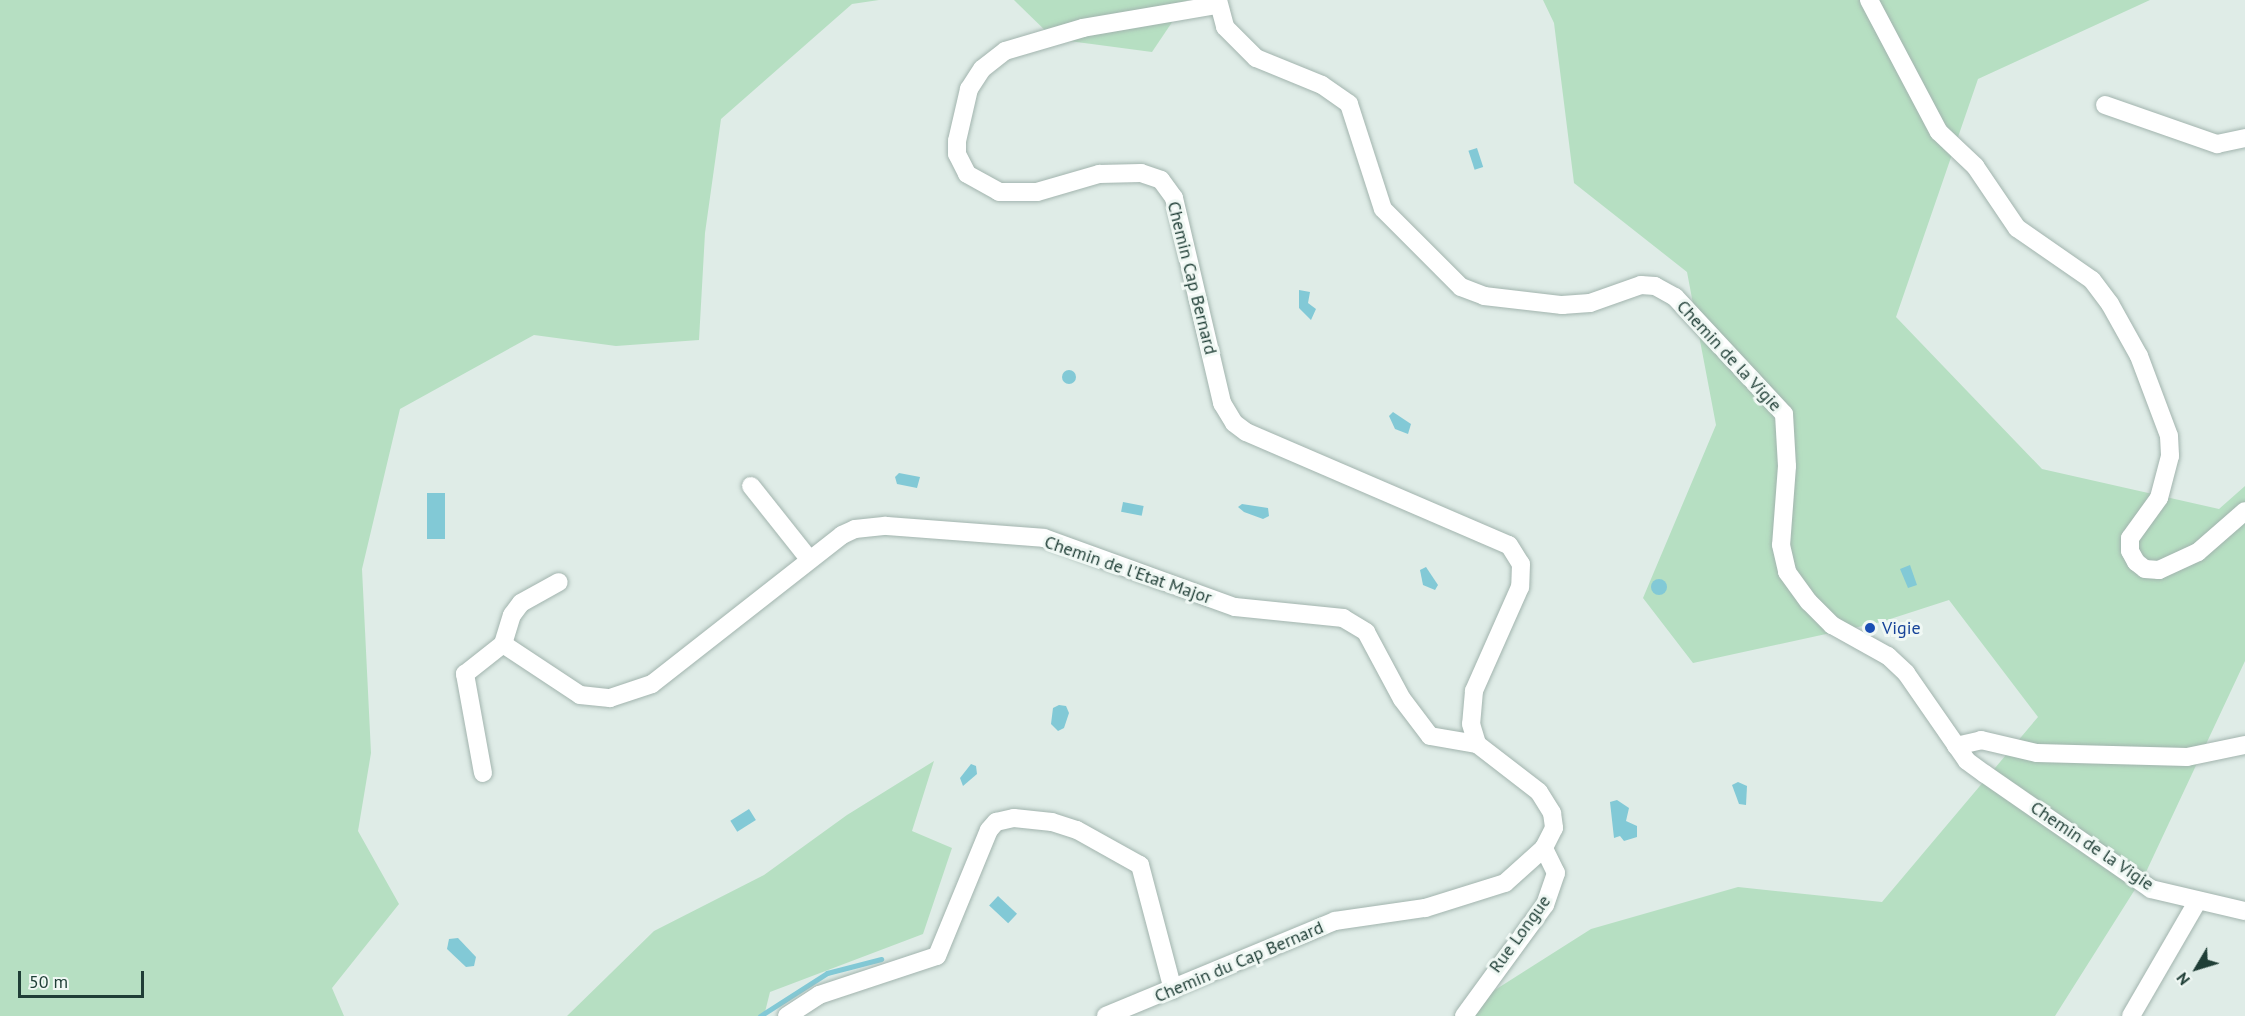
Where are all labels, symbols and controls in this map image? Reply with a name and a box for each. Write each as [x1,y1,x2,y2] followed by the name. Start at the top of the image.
[1163,199,1221,357] street label: Chemin Cap Bernard
[1672,296,1786,416] street label: Chemin de la Vigie
[1042,531,1214,609] street label: Chemin de l'Etat Major
[1882,617,1921,639] place label: Vigie
[1863,621,1877,635] marker: Vigie
[2026,797,2158,895] street label: Chemin de la Vigie
[1485,891,1555,977] street label: Rue Longue
[1151,917,1327,1007] street label: Chemin du Cap Bernard
[2167,938,2227,998] north arrow
[21,959,147,997] scale bar
[2172,969,2194,989] text: N
[29,970,68,993] text: 50 m

